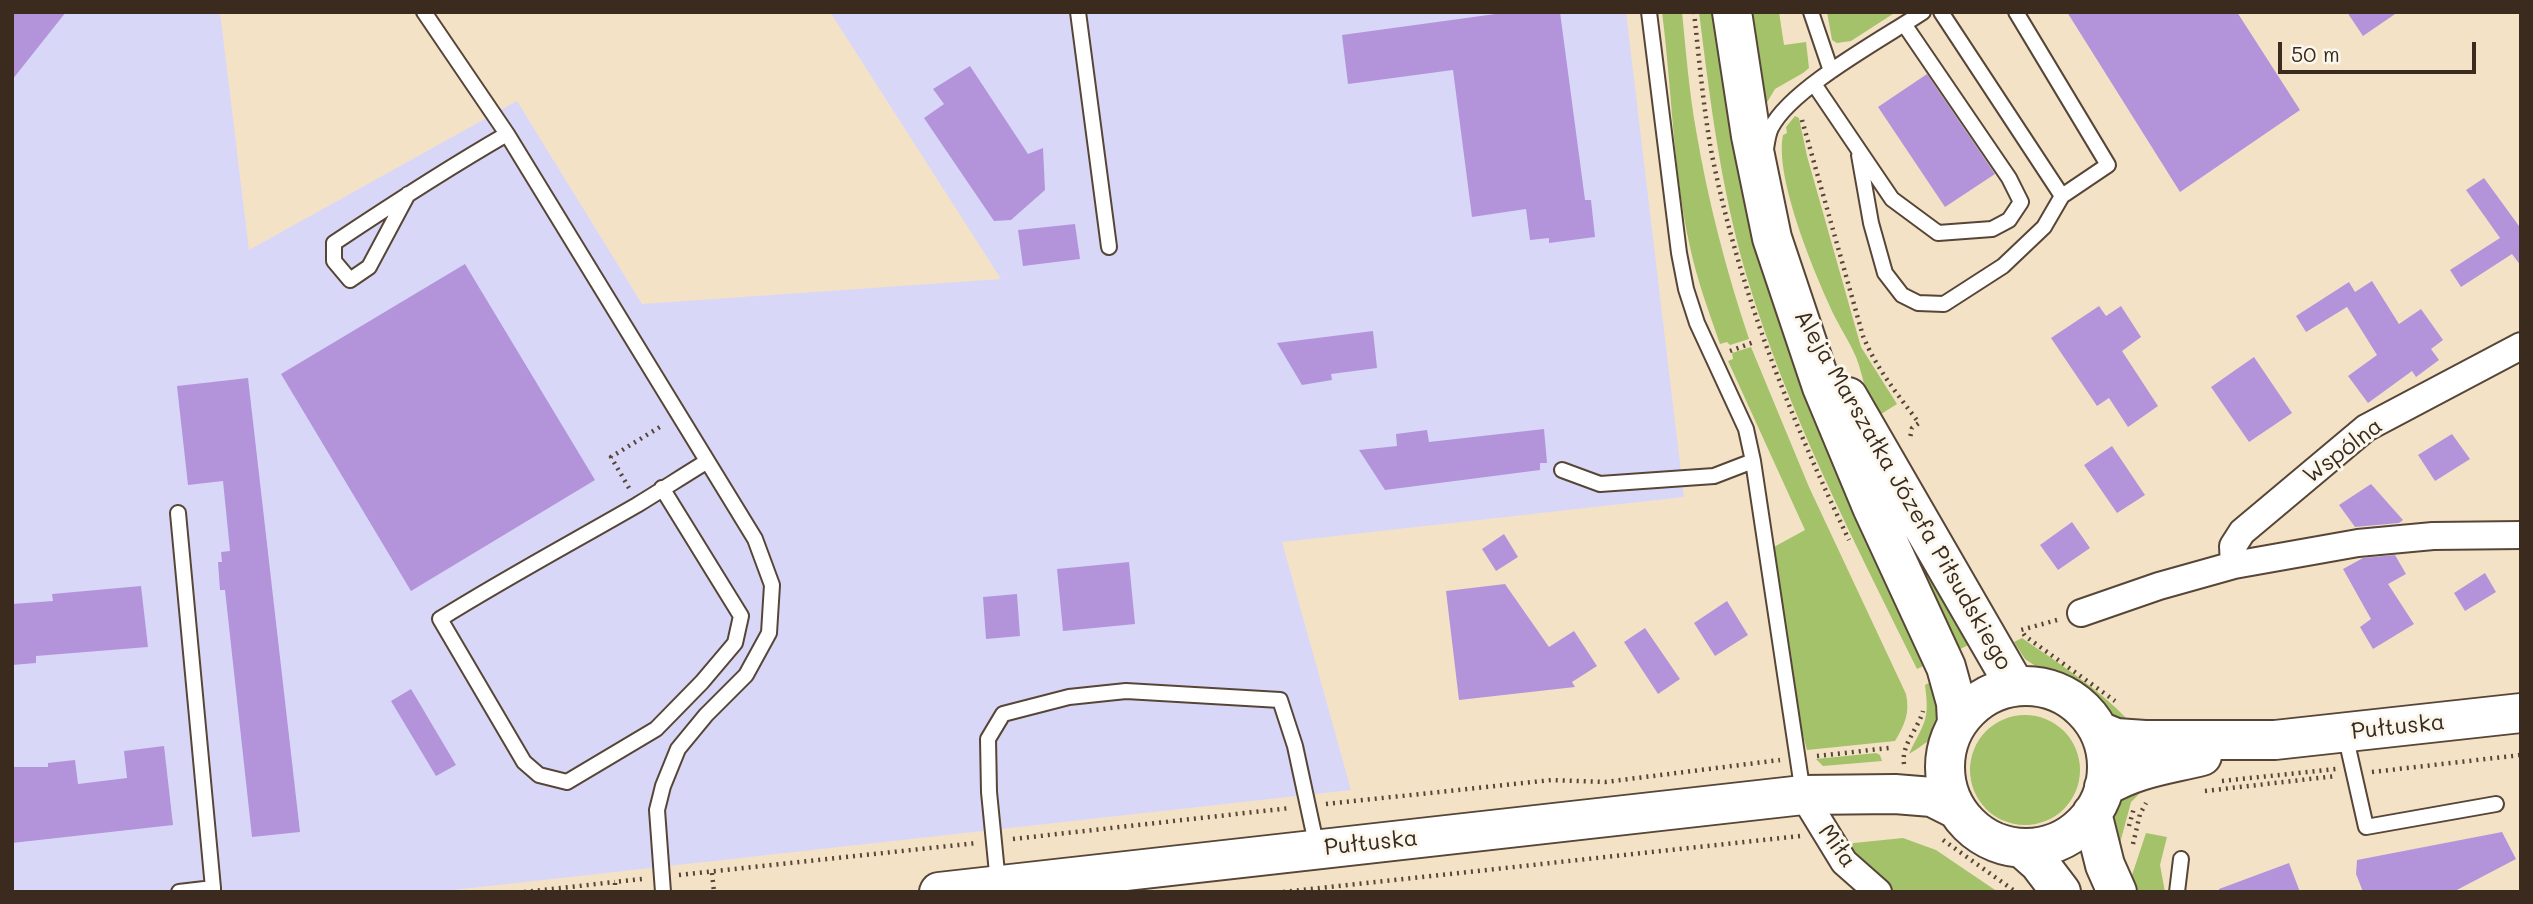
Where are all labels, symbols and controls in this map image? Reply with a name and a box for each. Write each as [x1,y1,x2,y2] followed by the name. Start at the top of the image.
[2281,28,2479,72] scale bar
[2291,40,2340,67] text: 50 m
[1788,305,2018,675] street label: Aleja Marszałka Józefa Piłsudskiego
[2298,412,2388,490] street label: Wspólna
[2350,708,2446,746] street label: Pułtuska
[1812,819,1862,873] street label: Miła
[1323,824,1419,862] street label: Pułtuska

